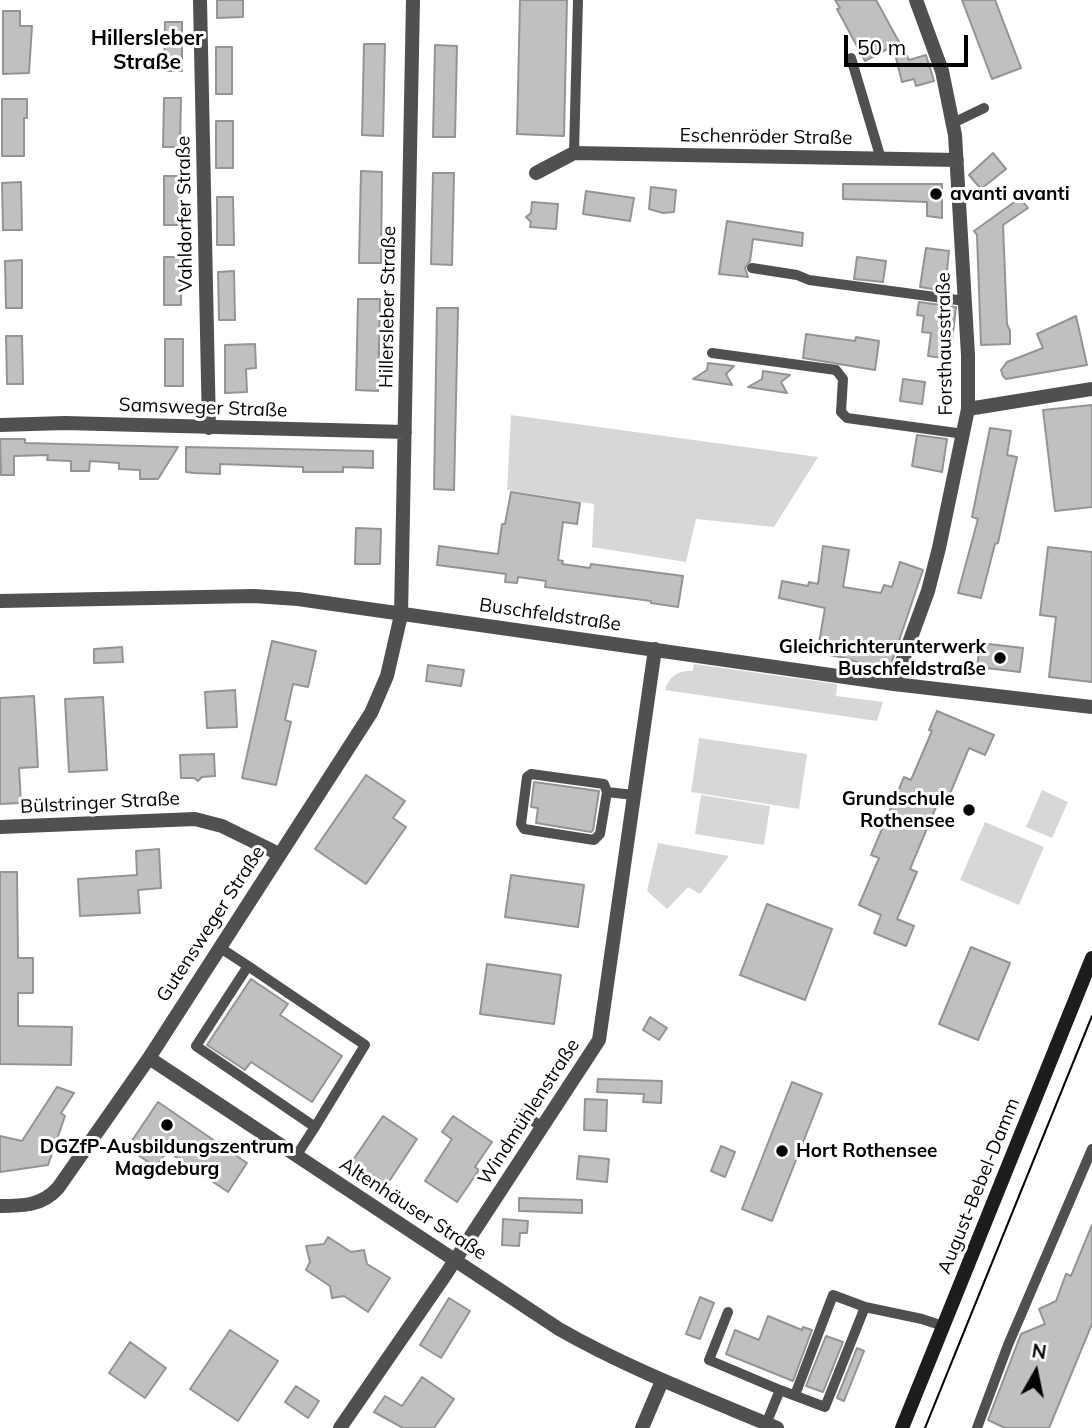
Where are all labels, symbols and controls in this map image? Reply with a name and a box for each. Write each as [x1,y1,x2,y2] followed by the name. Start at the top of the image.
[847,21,971,65] scale bar
[91,26,203,76] district label: Hillersleber Straße
[857,34,906,60] text: 50 m
[679,124,853,150] street label: Eschenröder Straße
[172,136,198,292] street label: Vahldorfer Straße
[950,183,1070,205] place label: avanti avanti
[928,186,944,202] marker: avanti avanti
[375,226,401,388] street label: Hillersleber Straße
[932,272,958,416] street label: Forsthausstraße
[118,394,288,422] street label: Samsweger Straße
[478,594,622,636] street label: Buschfeldstraße
[779,636,986,680] place label: Gleichrichterunterwerk Buschfeldstraße
[992,650,1008,666] marker: Gleichrichterunterwerk Buschfeldstraße
[20,787,180,819] street label: Bülstringer Straße
[842,788,955,832] place label: Grundschule Rothensee
[961,802,977,818] marker: Grundschule Rothensee
[152,842,270,1006] street label: Gutensweger Straße
[473,1035,585,1189] street label: Windmühlenstraße
[933,1095,1025,1277] street label: August-Bebel-Damm
[159,1117,175,1133] marker: DGZfP-Ausbildungszentrum Magdeburg
[40,1136,294,1180] place label: DGZfP-Ausbildungszentrum Magdeburg
[796,1140,937,1162] place label: Hort Rothensee
[774,1143,790,1159] marker: Hort Rothensee
[335,1153,491,1265] street label: Altenhäuser Straße
[1001,1337,1071,1407] north arrow
[1030,1338,1048,1364] text: N

